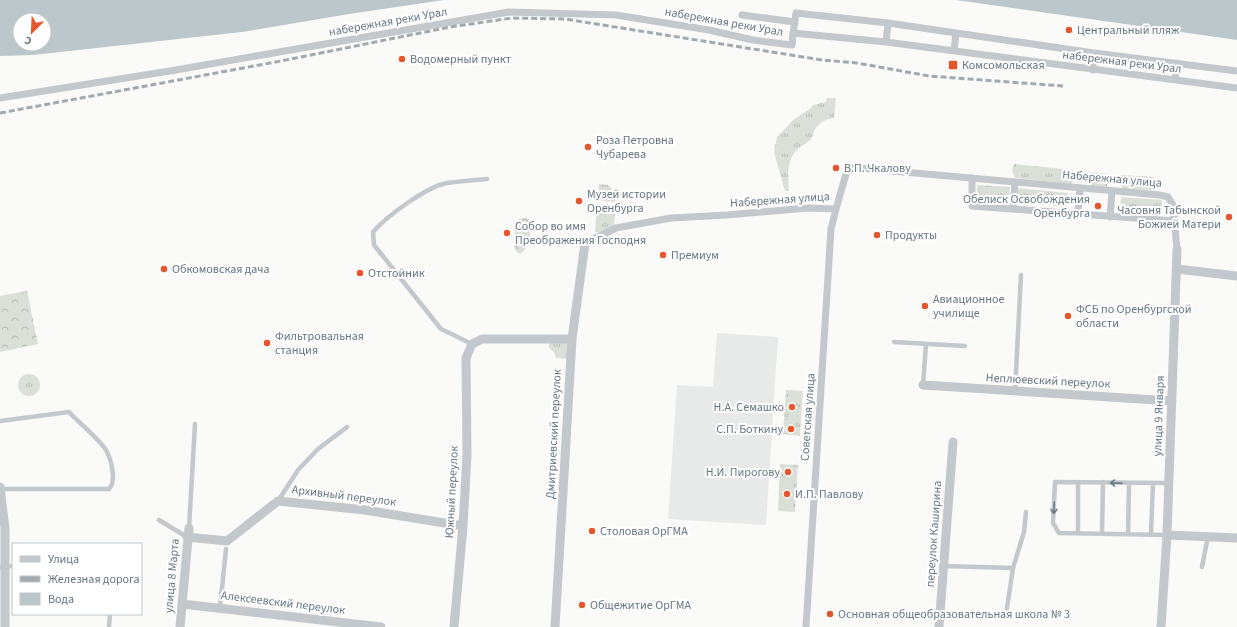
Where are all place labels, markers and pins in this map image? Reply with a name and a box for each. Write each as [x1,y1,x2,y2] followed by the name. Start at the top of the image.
[1077,22,1180,39] place label: Центральный пляж
[1064,25,1074,35] marker: Центральный пляж
[410,51,511,68] place label: Водомерный пункт
[397,54,407,64] marker: Водомерный пункт
[962,57,1045,74] place label: Комсомольская
[947,59,959,71] marker: Комсомольская
[596,132,674,163] place label: Роза Петровна Чубарева
[583,142,593,152] marker: Роза Петровна Чубарева
[844,160,911,177] place label: В.П. Чкалову
[831,163,841,173] marker: В.П. Чкалову
[587,186,666,217] place label: Музей истории Оренбурга
[963,191,1090,222] place label: Обелиск Освобождения Оренбурга
[574,196,584,206] marker: Музей истории Оренбурга
[1093,201,1103,211] marker: Обелиск Освобождения Оренбурга
[1117,202,1221,233] place label: Часовня Табынской Божией Матери
[1224,212,1234,222] marker: Часовня Табынской Божией Матери
[515,218,646,249] place label: Собор во имя Преображения Господня
[885,227,937,244] place label: Продукты
[502,228,512,238] marker: Собор во имя Преображения Господня
[872,230,882,240] marker: Продукты
[671,247,719,264] place label: Премиум
[658,250,668,260] marker: Премиум
[172,261,270,278] place label: Обкомовская дача
[159,264,169,274] marker: Обкомовская дача
[368,265,425,282] place label: Отстойник
[355,268,365,278] marker: Отстойник
[933,291,1004,322] place label: Авиационное училище
[920,301,930,311] marker: Авиационное училище
[1076,301,1191,332] place label: ФСБ по Оренбургской области
[1063,311,1073,321] marker: ФСБ по Оренбургской области
[275,328,364,359] place label: Фильтровальная станция
[262,338,272,348] marker: Фильтровальная станция
[714,399,784,416] place label: Н.А. Семашко
[787,402,797,412] marker: Н.А. Семашко
[716,421,783,438] place label: С.П. Боткину
[786,424,796,434] marker: С.П. Боткину
[706,464,780,481] place label: Н.И. Пирогову
[783,467,793,477] marker: Н.И. Пирогову
[795,486,864,503] place label: И.П. Павлову
[782,489,792,499] marker: И.П. Павлову
[600,523,688,540] place label: Столовая ОрГМА
[587,526,597,536] marker: Столовая ОрГМА
[590,597,692,614] place label: Общежитие ОрГМА
[577,600,587,610] marker: Общежитие ОрГМА
[838,606,1070,623] place label: Основная общеобразовательная школа № 3
[825,609,835,619] marker: Основная общеобразовательная школа № 3

